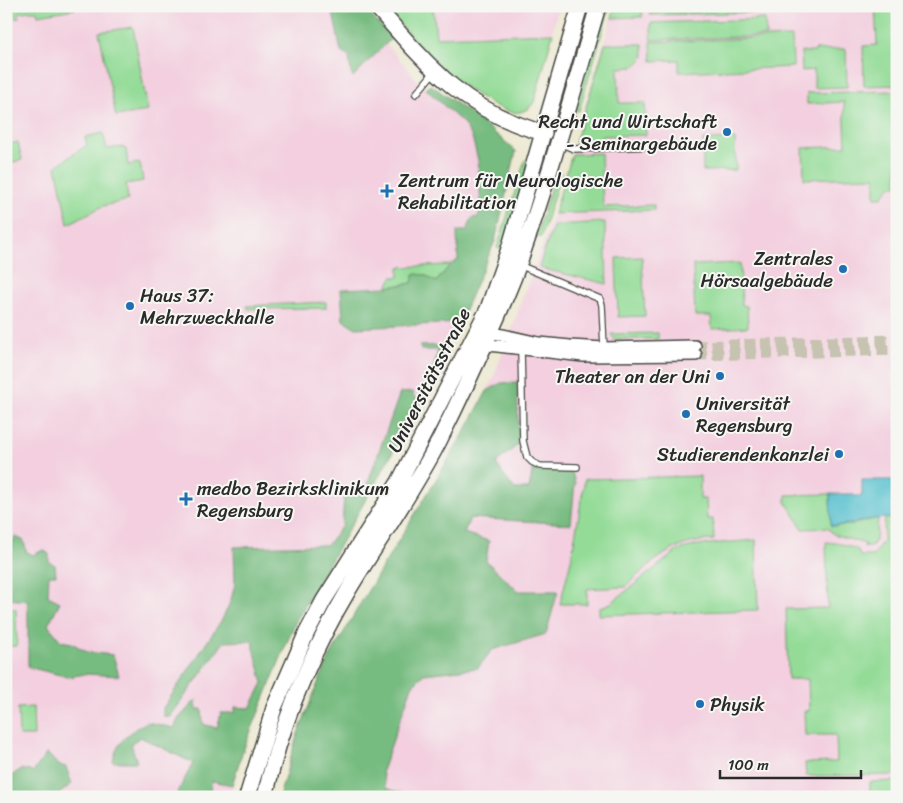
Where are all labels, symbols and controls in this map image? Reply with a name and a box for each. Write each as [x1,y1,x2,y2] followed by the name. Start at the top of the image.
[539,105,717,160] place label: Recht und Wirtschaft - Seminargebäude
[721,126,733,138] marker: Recht und Wirtschaft - Seminargebäude
[398,164,623,219] place label: Zentrum für Neurologische Rehabilitation
[380,184,394,198] marker: Zentrum für Neurologische Rehabilitation
[700,242,833,297] place label: Zentrales Hörsaalgebäude
[837,263,849,275] marker: Zentrales Hörsaalgebäude
[140,279,275,334] place label: Haus 37: Mehrzweckhalle
[124,300,136,312] marker: Haus 37: Mehrzweckhalle
[378,301,480,458] street label: Universitätsstraße
[555,360,711,393] place label: Theater an der Uni
[714,370,726,382] marker: Theater an der Uni
[696,387,793,442] place label: Universität Regensburg
[680,408,692,420] marker: Universität Regensburg
[657,438,830,471] place label: Studierendenkanzlei
[833,448,845,460] marker: Studierendenkanzlei
[197,472,389,527] place label: medbo Bezirksklinikum Regensburg
[179,492,193,506] marker: medbo Bezirksklinikum Regensburg
[710,688,765,721] place label: Physik
[694,698,706,710] marker: Physik
[720,748,862,780] scale bar
[728,752,769,778] text: 100 m

